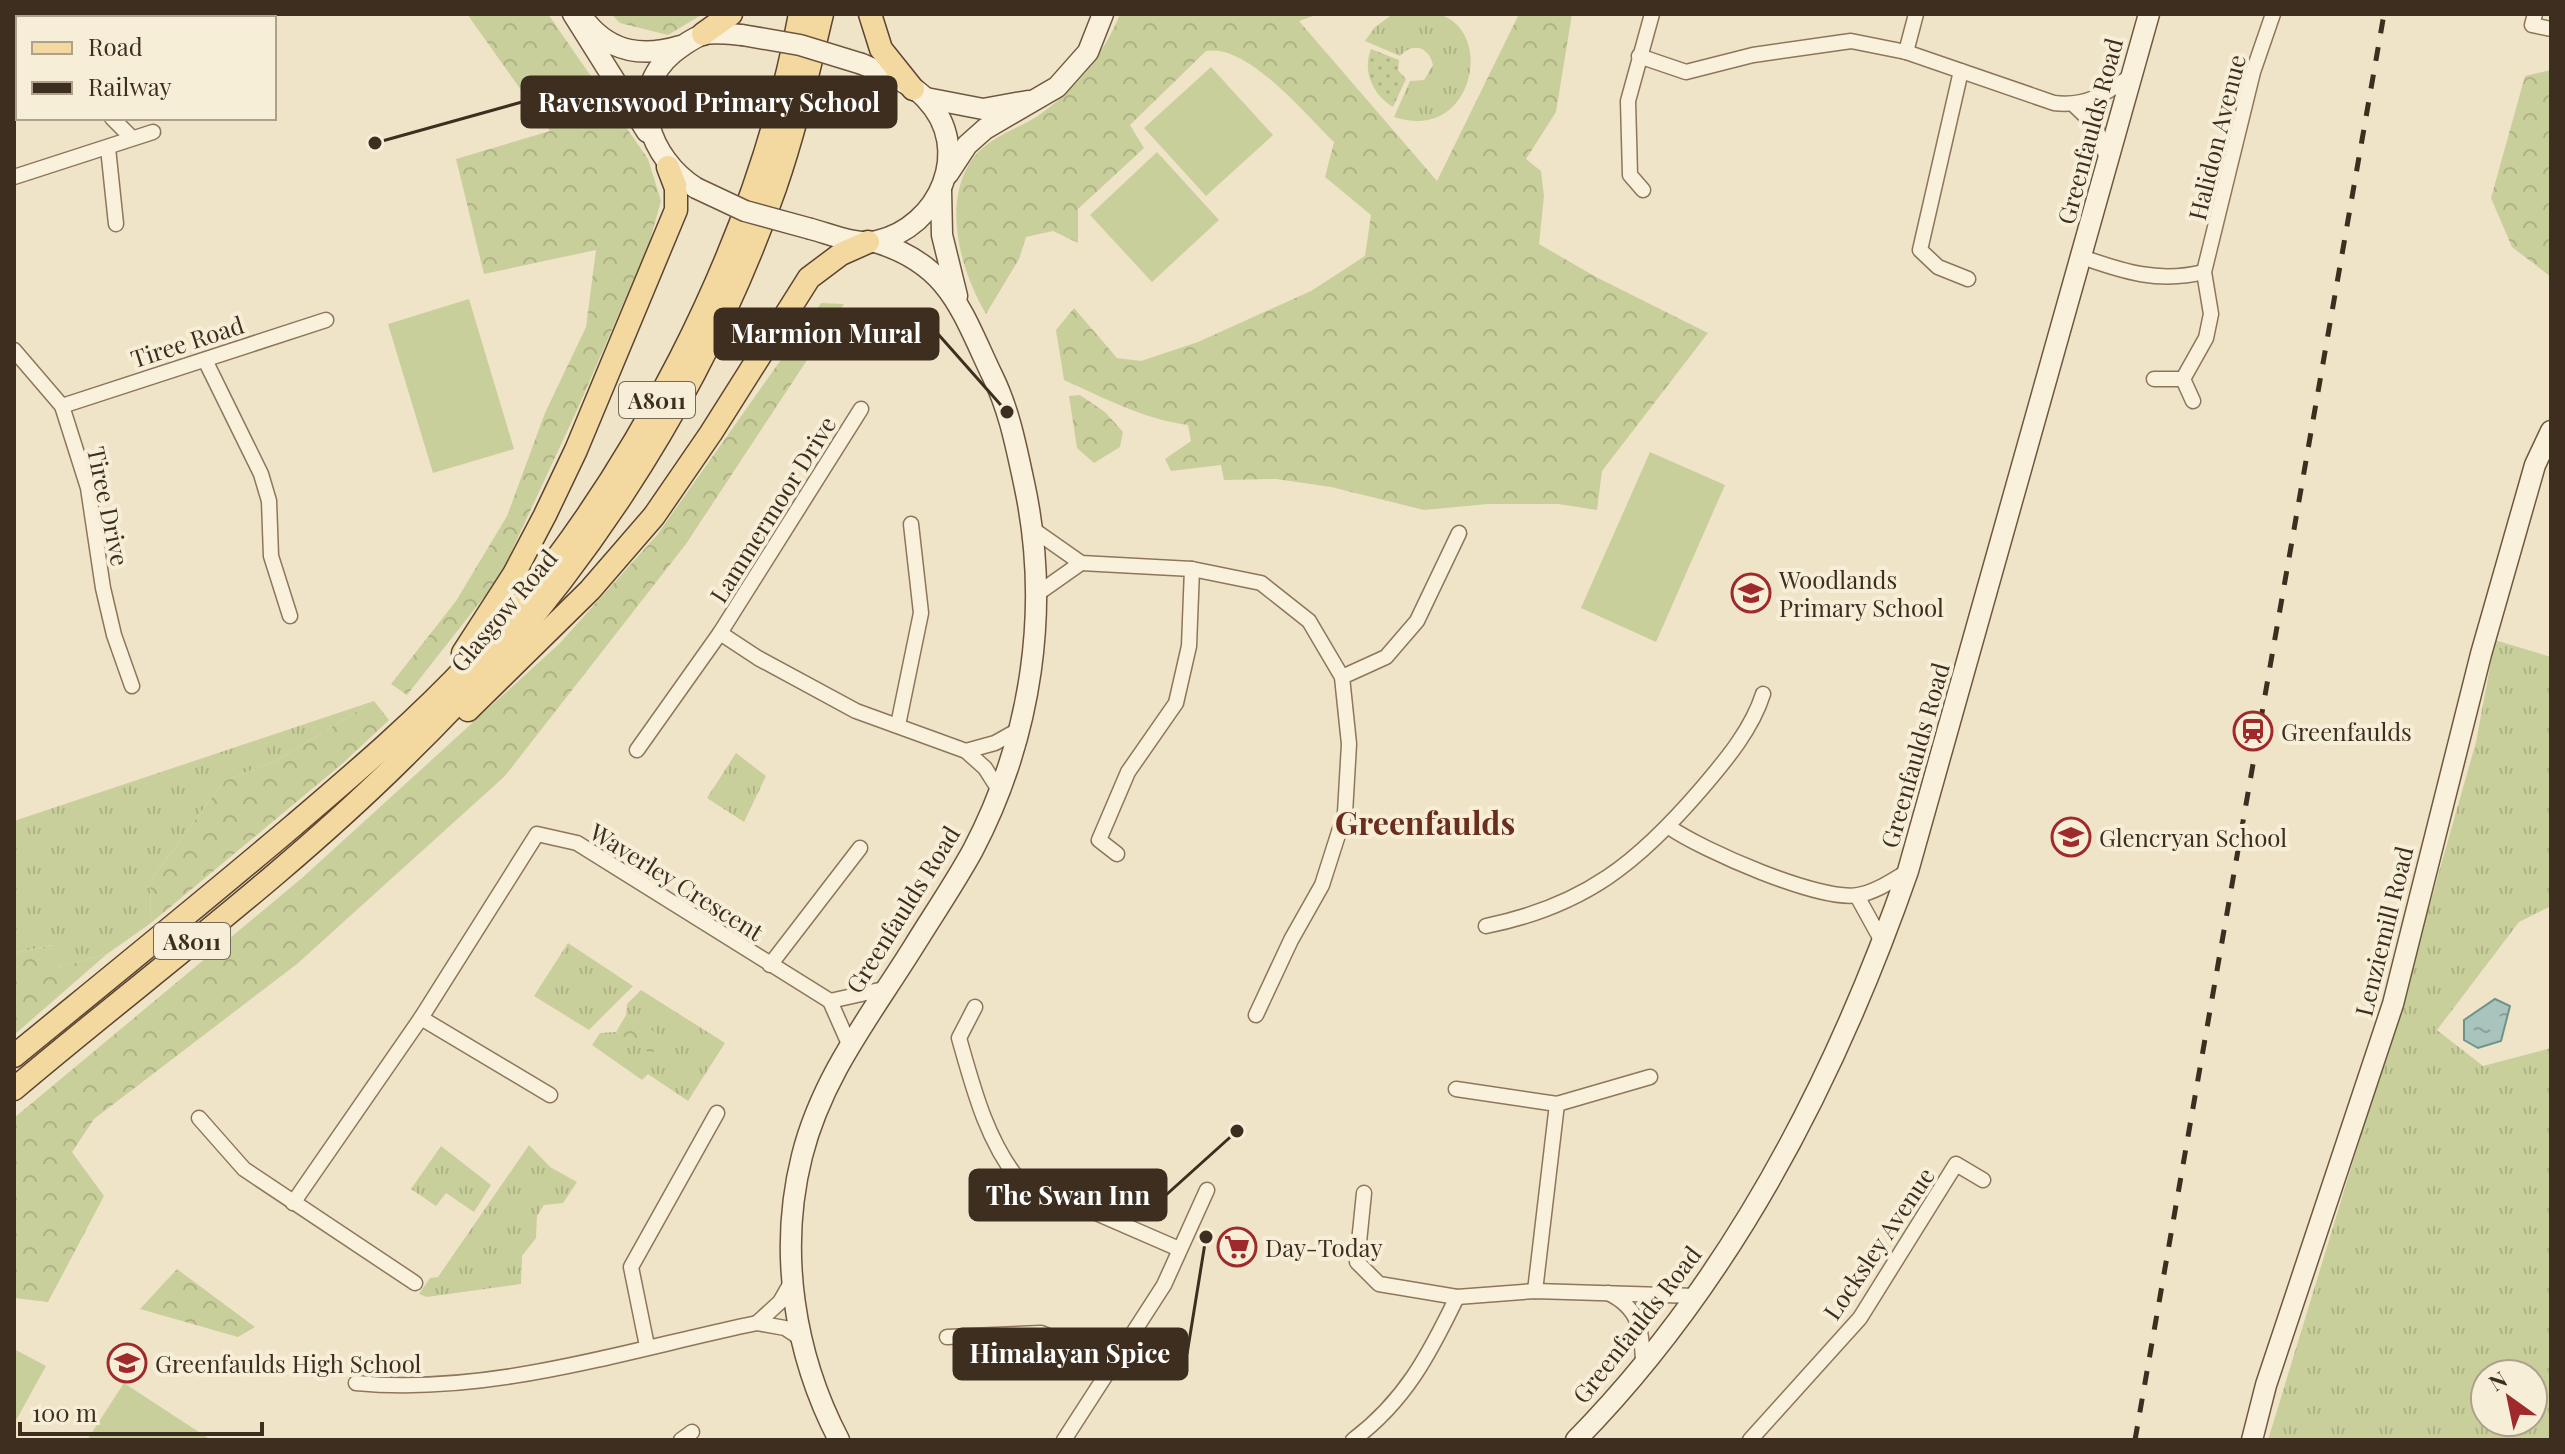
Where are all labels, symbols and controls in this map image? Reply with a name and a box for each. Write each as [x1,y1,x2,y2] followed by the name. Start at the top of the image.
[16,16,276,120] legend
[88,30,143,62] text: Road
[2049,34,2129,228] street label: Greenfaulds Road
[2180,51,2252,223] street label: Halidon Avenue
[88,70,172,102] text: Railway
[522,77,896,127] callout: Ravenswood Primary School
[538,84,880,119] text: Ravenswood Primary School
[126,308,248,374] street label: Tiree Road
[715,309,938,359] callout: Marmion Mural
[730,315,922,350] text: Marmion Mural
[619,382,695,418] road number: A8011
[702,410,842,608] street label: Lammermoor Drive
[81,443,137,569] street label: Tiree Drive
[442,542,564,678] street label: Glasgow Road
[1778,563,1944,623] place label: Woodlands Primary School
[1730,572,1772,614] school or university icon: Woodlands Primary School
[1872,659,1956,851] street label: Greenfaulds Road
[2232,710,2274,752] station icon: Greenfaulds
[2281,715,2412,747] place label: Greenfaulds
[1335,800,1515,843] district label: Greenfaulds
[584,814,770,947] street label: Waverley Crescent
[2050,816,2092,858] school or university icon: Glencryan School
[838,819,966,999] street label: Greenfaulds Road
[2099,821,2287,853] place label: Glencryan School
[2346,843,2420,1019] street label: Lenziemill Road
[154,923,230,959] road number: A8011
[1815,1161,1941,1325] street label: Locksley Avenue
[970,1170,1166,1220] callout: The Swan Inn
[986,1177,1150,1212] text: The Swan Inn
[1216,1226,1258,1268] supermarket icon: Day-Today
[1265,1231,1383,1263] place label: Day-Today
[1564,1239,1708,1409] street label: Greenfaulds Road
[954,1329,1187,1379] callout: Himalayan Spice
[970,1335,1170,1370] text: Himalayan Spice
[106,1342,148,1384] school or university icon: Greenfaulds High School
[155,1347,422,1379] place label: Greenfaulds High School
[2469,1358,2549,1438] north arrow
[2483,1363,2512,1397] text: N
[20,1386,262,1436] scale bar
[32,1396,97,1428] text: 100 m

